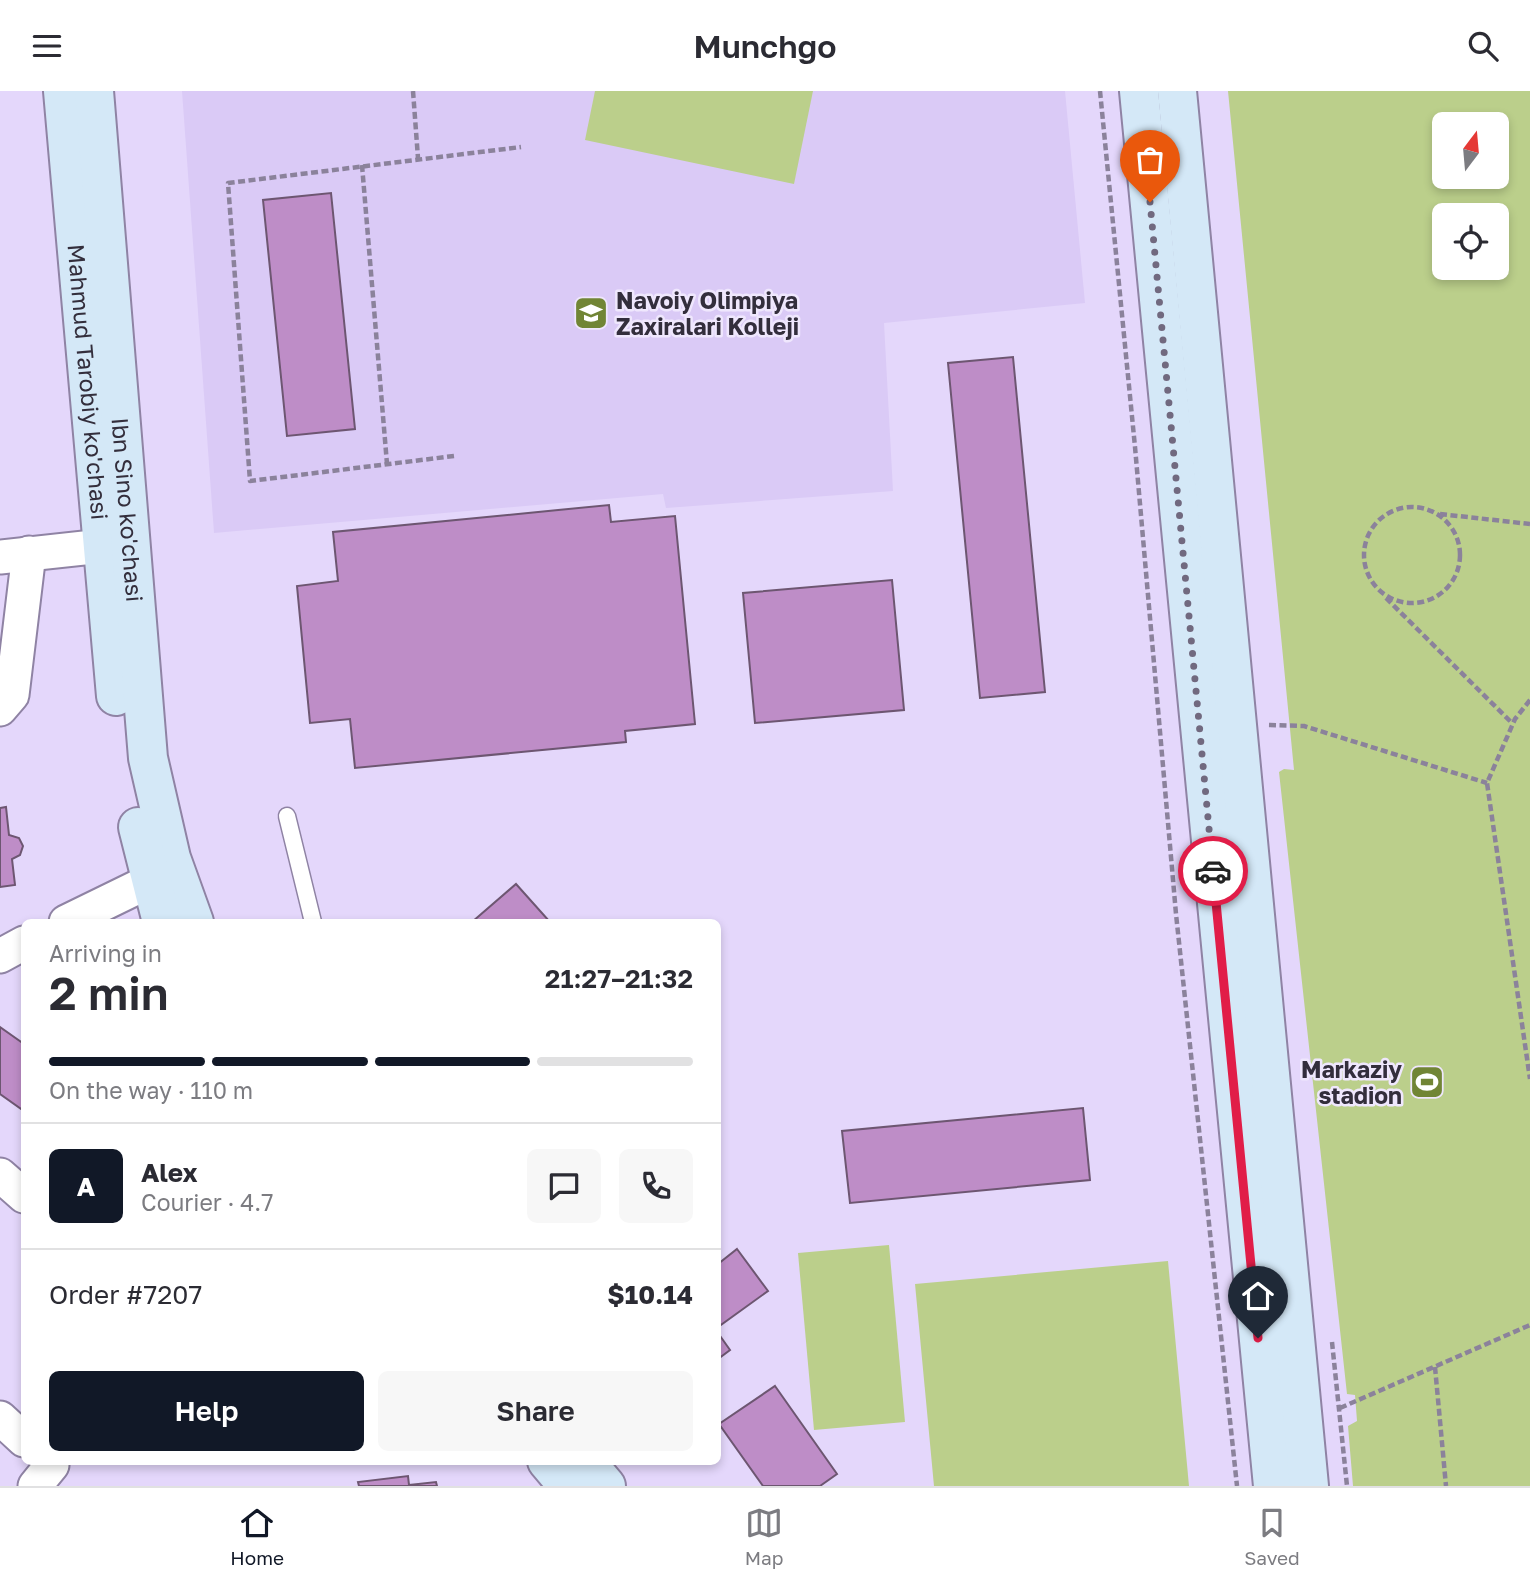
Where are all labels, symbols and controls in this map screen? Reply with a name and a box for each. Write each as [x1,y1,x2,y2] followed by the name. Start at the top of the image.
[28,27,66,65] icon: menu
[694,27,836,65] text: Munchgo
[1464,27,1502,65] icon: search
[1432,112,1508,189] north arrow
[1432,112,1509,280] map controls
[1120,130,1180,202] pin
[1131,141,1169,179] icon: bag
[1432,203,1509,280] button: locate
[62,243,115,521] street label: Mahmud Tarobiy ko'chasi
[616,286,799,340] place label: Navoiy Olimpiya Zaxiralari Kolleji
[572,294,610,332] school or university icon: Navoiy Olimpiya Zaxiralari Kolleji
[106,416,149,603] street label: Ibn Sino ko'chasi
[1178,836,1248,906] courier
[1194,852,1232,890] icon: car
[49,939,162,967] text: Arriving in
[545,963,693,994] text: 21:27–21:32
[49,965,169,1020] text: 2 min
[1301,1055,1402,1109] place label: Markaziy stadion
[1408,1063,1446,1101] sports icon: Markaziy stadion
[49,1076,253,1104] text: On the way · 110 m
[527,1149,601,1223] button: chat
[619,1149,693,1223] button: phone
[141,1157,198,1188] text: Alex
[77,1171,95,1202] text: A
[141,1188,273,1216] text: Courier · 4.7
[1228,1266,1288,1338] pin
[1239,1277,1277,1315] icon: home
[49,1279,202,1310] text: Order #7207
[607,1279,693,1310] text: $10.14
[49,1371,364,1451] button: Help
[378,1371,693,1451] button: Share
[230,1504,284,1569] tab: Home
[745,1504,783,1569] tab: Map
[1244,1504,1300,1569] tab: Saved

